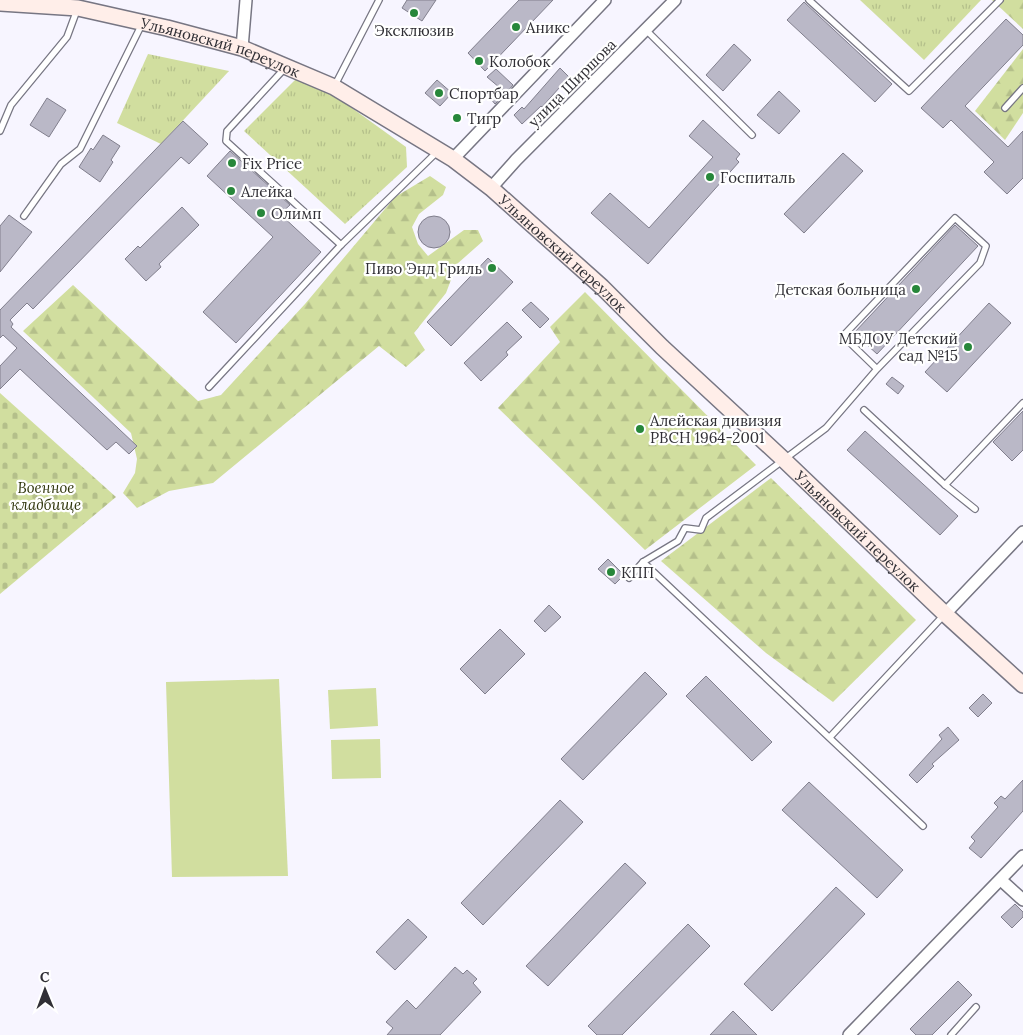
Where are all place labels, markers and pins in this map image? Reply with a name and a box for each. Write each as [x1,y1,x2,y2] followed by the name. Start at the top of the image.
[408,7,420,19] marker: Эксклюзив
[525,18,570,37] place label: Аникс
[374,21,454,40] place label: Эксклюзив
[510,21,522,33] marker: Аникс
[489,52,550,71] place label: Колобок
[473,55,485,67] marker: Колобок
[449,84,519,103] place label: Спортбар
[433,87,445,99] marker: Спортбар
[467,109,501,128] place label: Тигр
[451,112,463,124] marker: Тигр
[242,154,302,173] place label: Fix Price
[226,157,238,169] marker: Fix Price
[720,168,795,187] place label: Госпиталь
[704,171,716,183] marker: Госпиталь
[240,182,293,201] place label: Алейка
[225,185,237,197] marker: Алейка
[271,204,322,223] place label: Олимп
[255,207,267,219] marker: Олимп
[365,259,482,278] place label: Пиво Энд Гриль
[486,262,498,274] marker: Пиво Энд Гриль
[775,280,906,299] place label: Детская больница
[910,283,922,295] marker: Детская больница
[839,329,958,365] place label: МБДОУ Детский сад №15
[962,341,974,353] marker: МБДОУ Детский сад №15
[649,411,782,447] place label: Алейская дивизия РВСН 1964-2001
[634,423,646,435] marker: Алейская дивизия РВСН 1964-2001
[621,563,654,582] place label: КПП
[605,566,617,578] marker: КПП

